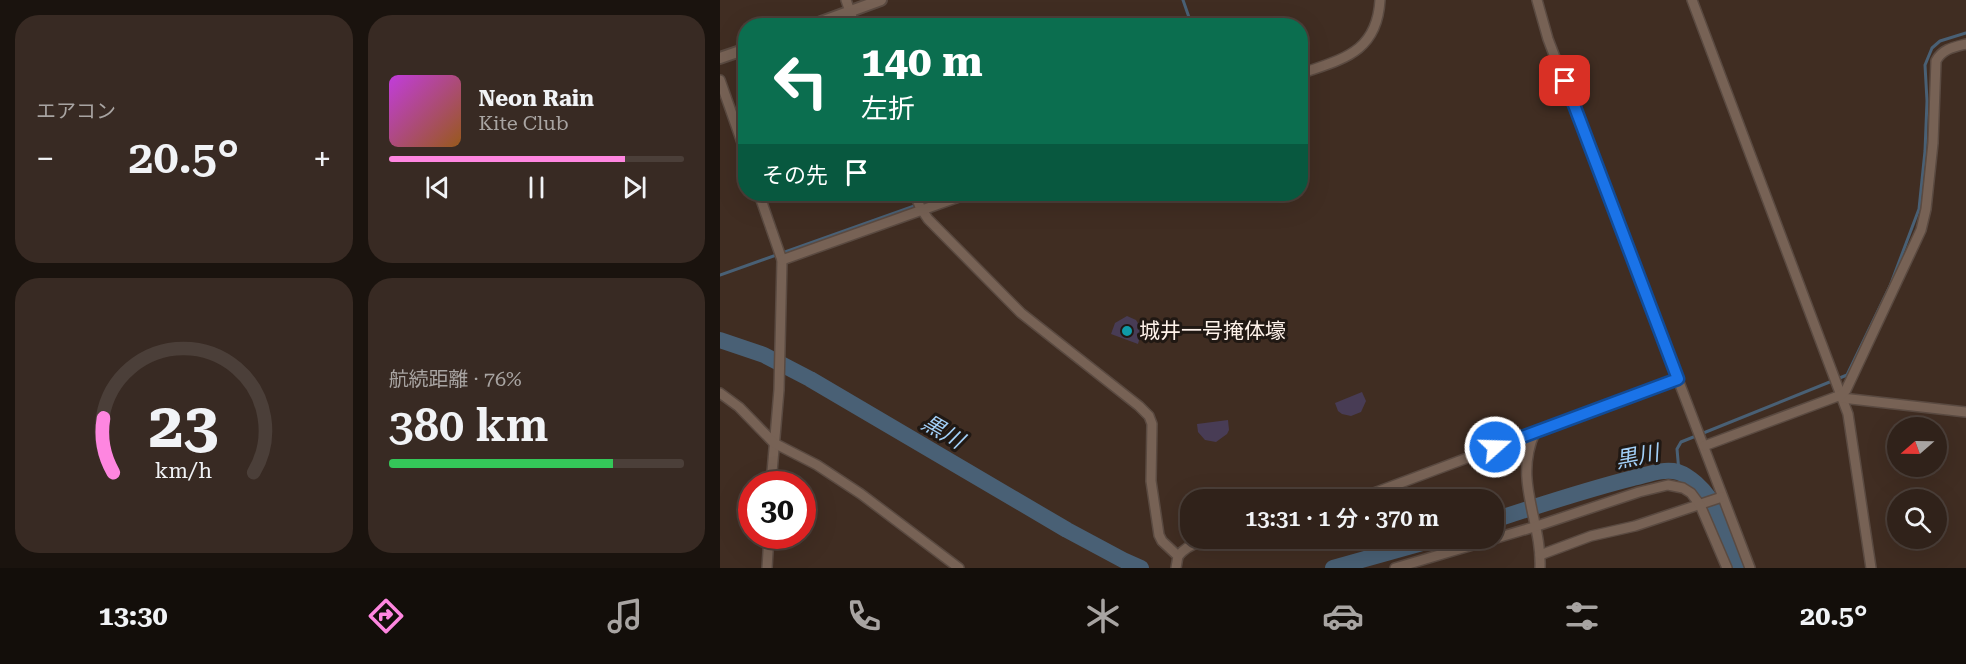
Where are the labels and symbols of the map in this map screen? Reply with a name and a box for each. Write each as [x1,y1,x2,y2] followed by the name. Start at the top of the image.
[1539,55,1590,106] pin
[1139,319,1286,343] place label: 城井一号掩体壕
[1120,324,1134,338] marker: 城井一号掩体壕
[917,410,970,454] water label: 黒川
[1463,415,1527,479] position arrow
[1887,417,1947,477] north arrow
[1613,440,1663,473] water label: 黒川
[738,471,816,549] speed limit sign: 30

